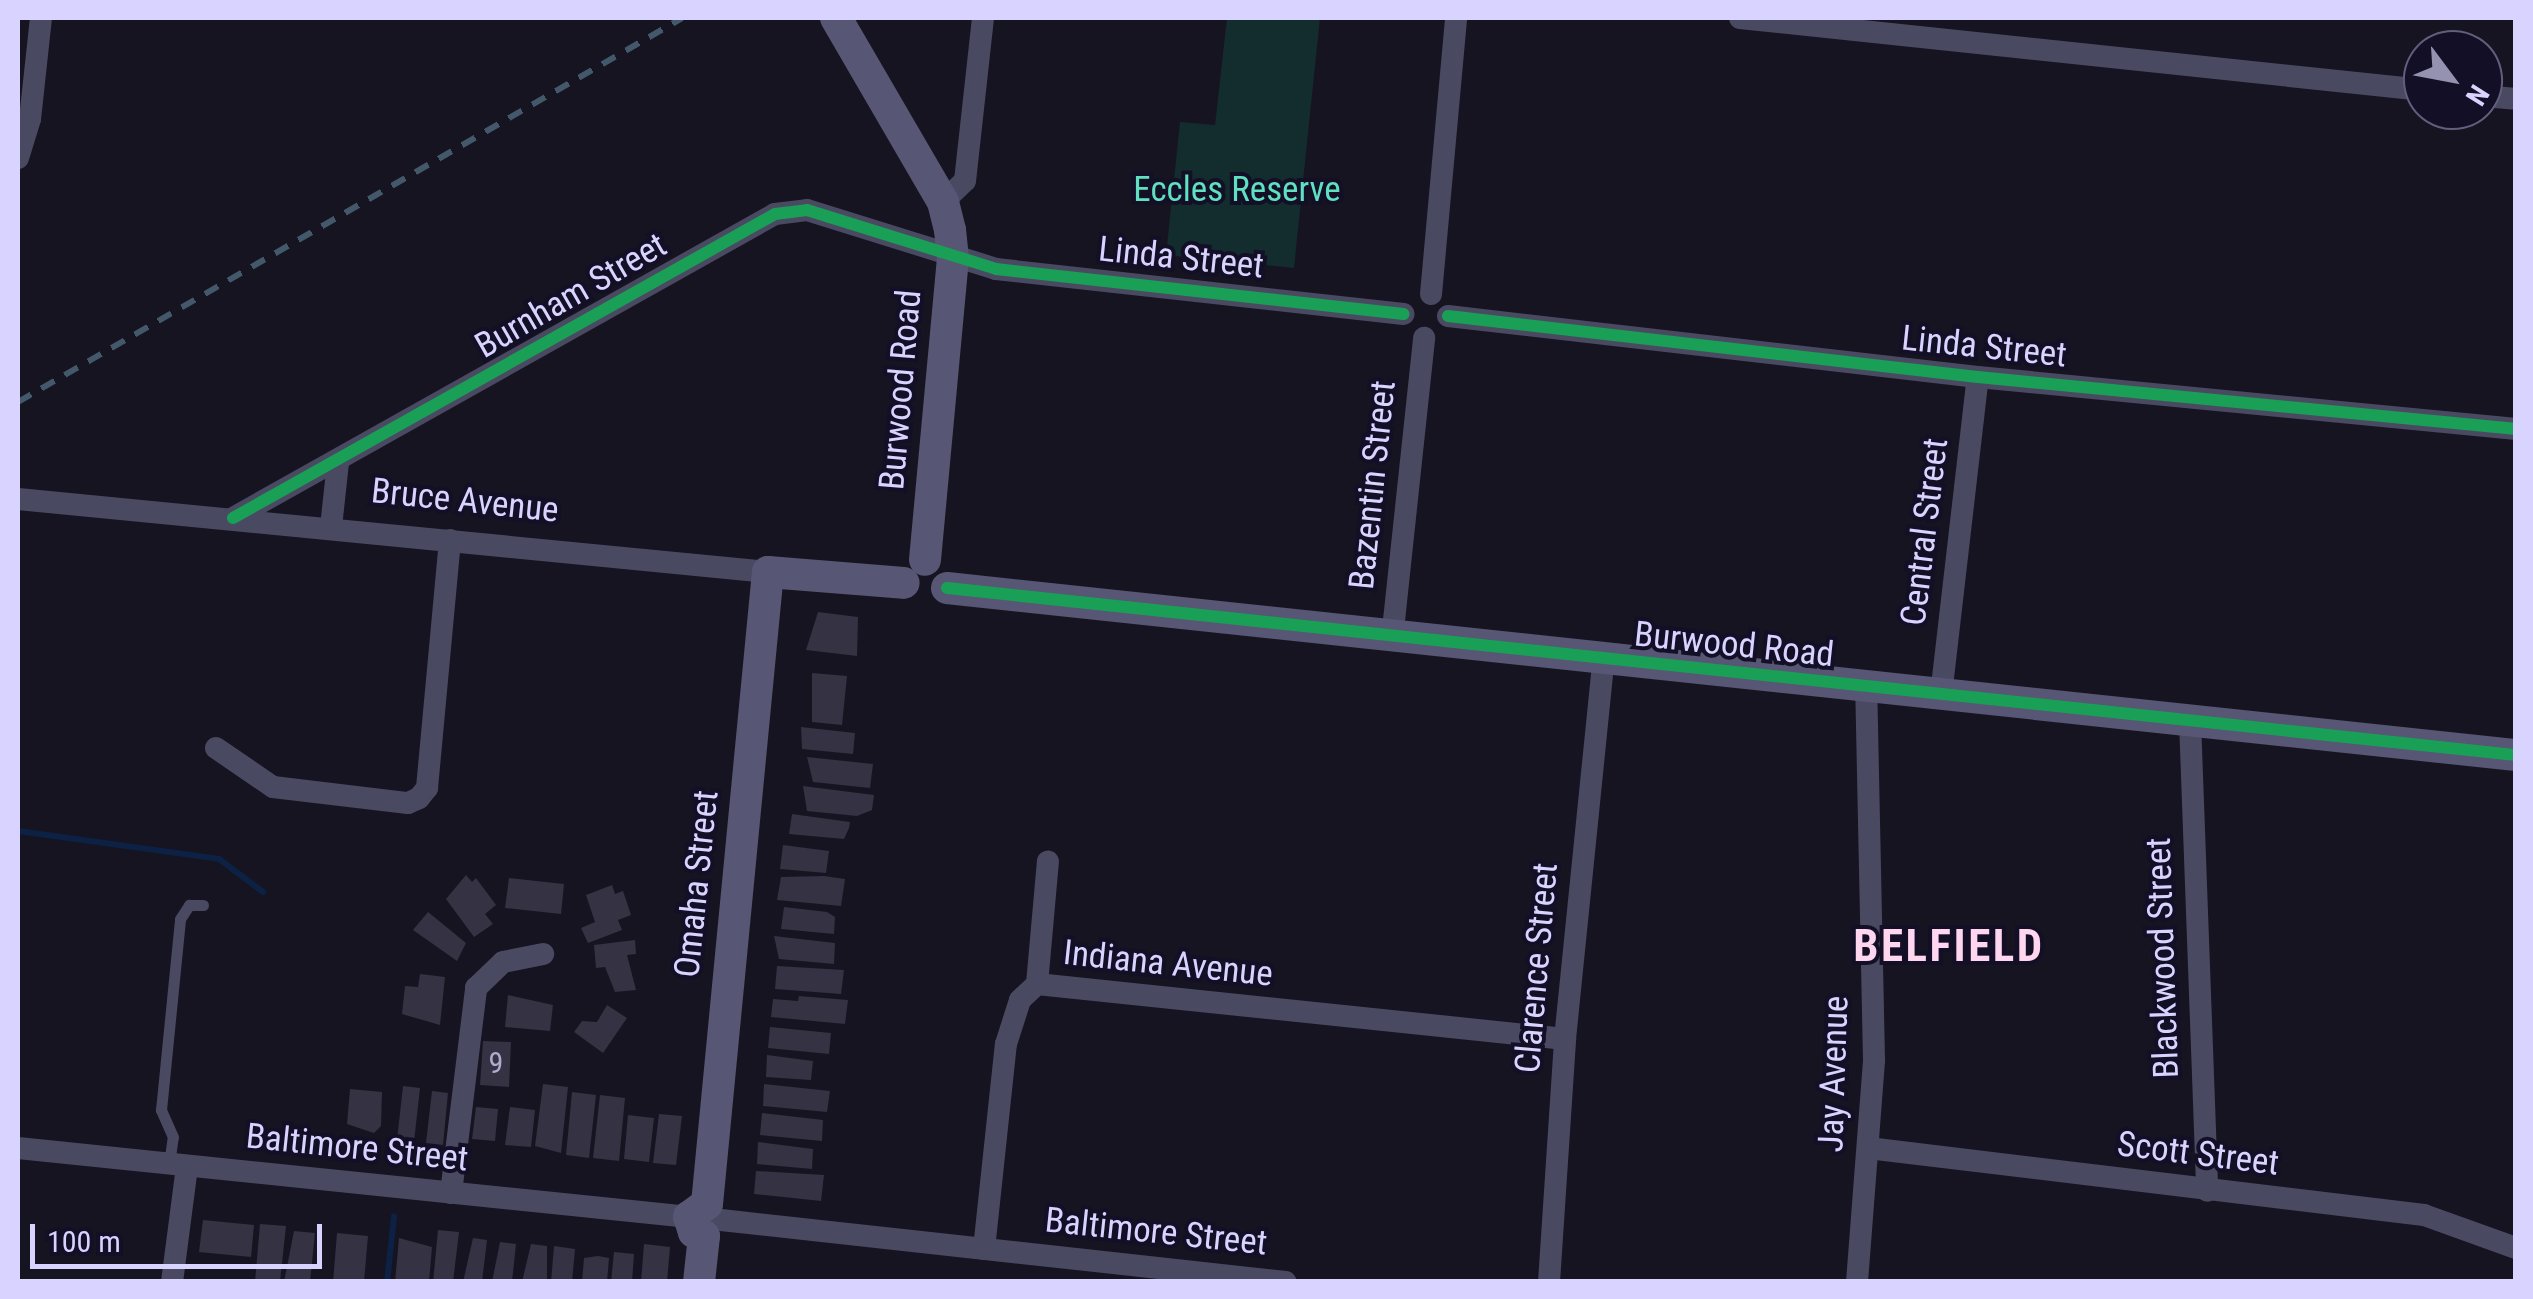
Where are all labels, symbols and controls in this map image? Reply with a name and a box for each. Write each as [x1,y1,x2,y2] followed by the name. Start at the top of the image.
[2403,30,2503,130] north arrow
[2459,79,2496,111] text: N
[1133,169,1341,211] park label: Eccles Reserve
[468,224,674,368] street label: Burnham Street
[1096,228,1266,288] street label: Linda Street
[871,288,931,492] street label: Burwood Road
[1899,317,2069,377] street label: Linda Street
[1341,379,1405,591] street label: Bazentin Street
[1893,436,1957,628] street label: Central Street
[369,470,561,532] street label: Bruce Avenue
[1632,614,1836,676] street label: Burwood Road
[666,788,728,980] street label: Omaha Street
[2138,837,2188,1079] street label: Blackwood Street
[1507,861,1567,1075] street label: Clarence Street
[1853,919,2045,973] district label: BELFIELD
[1061,932,1275,996] street label: Indiana Avenue
[1810,995,1858,1153] street label: Jay Avenue
[489,1045,503,1081] house number: 9
[244,1115,470,1181] street label: Baltimore Street
[2115,1123,2281,1185] street label: Scott Street
[1043,1199,1269,1265] street label: Baltimore Street
[35,1204,328,1266] scale bar
[47,1224,121,1259] text: 100 m

